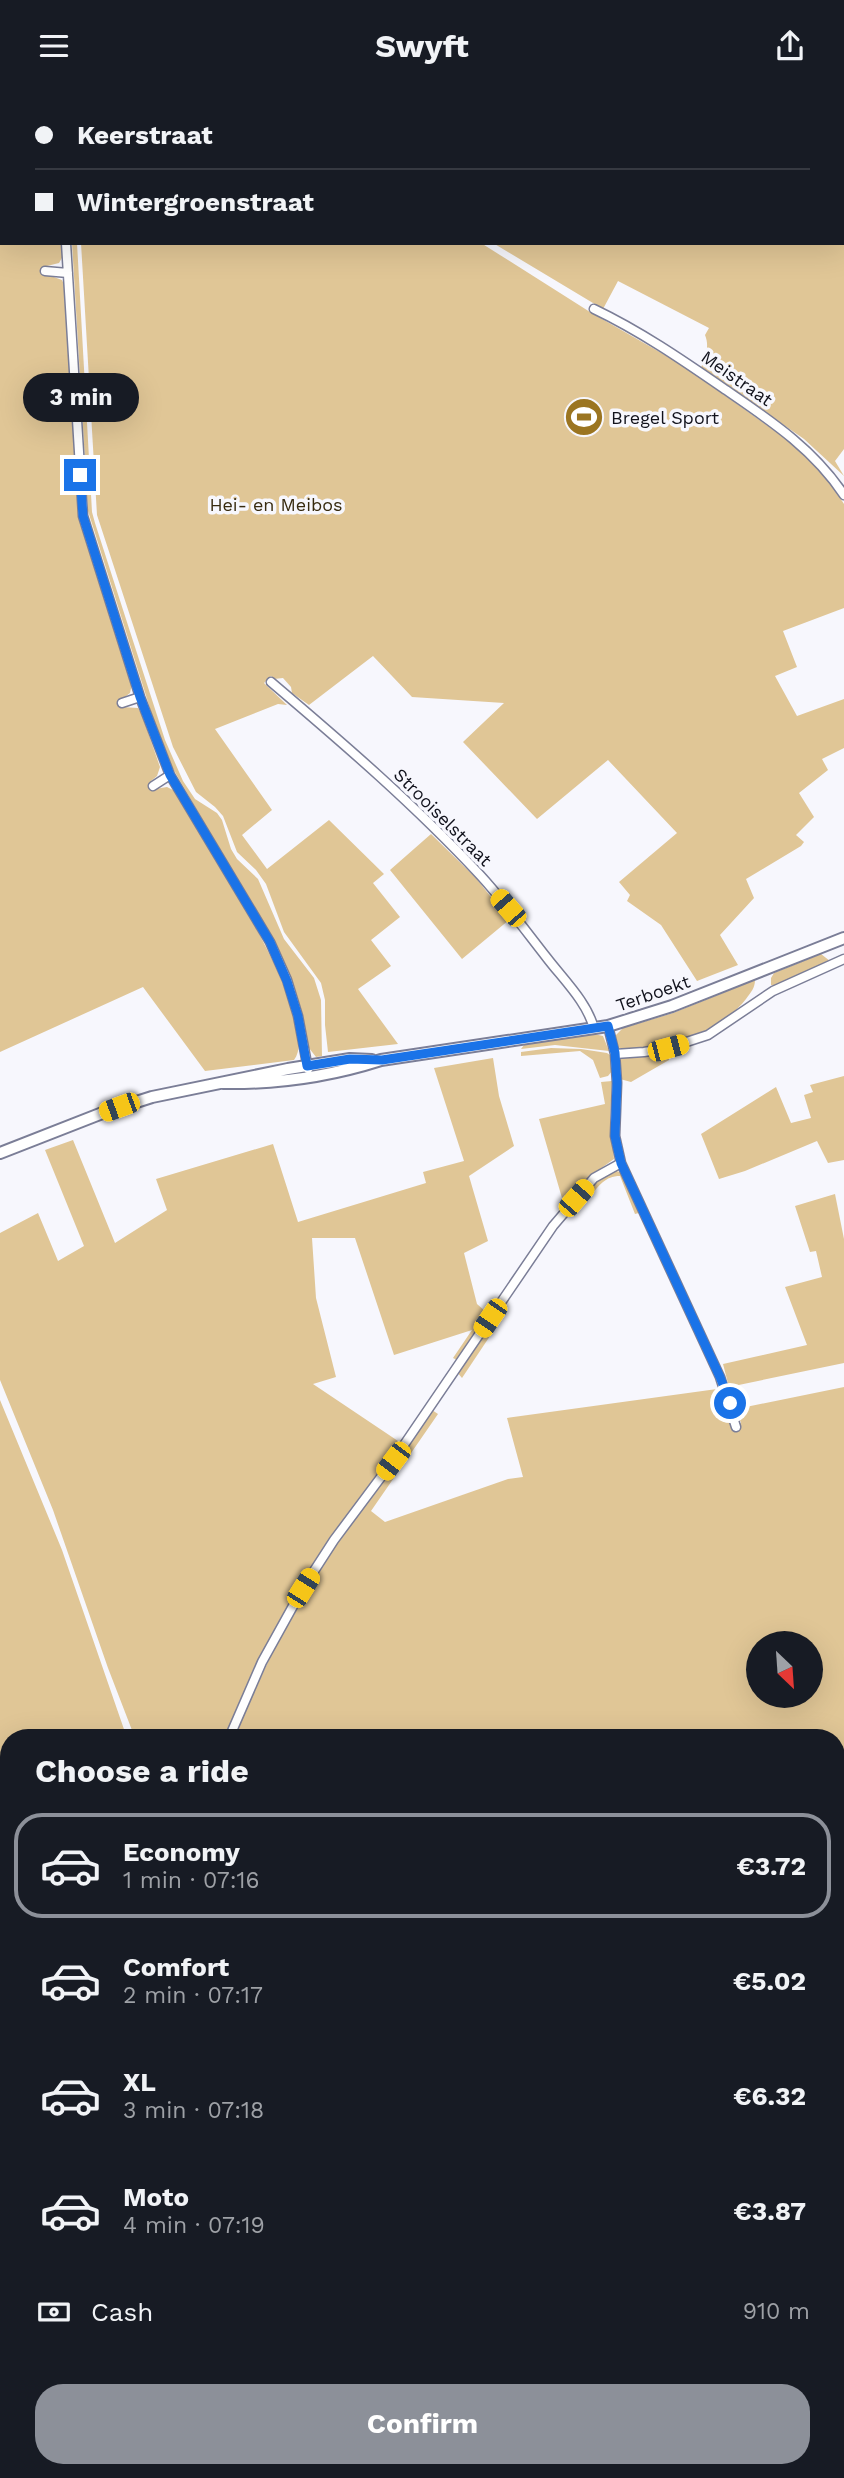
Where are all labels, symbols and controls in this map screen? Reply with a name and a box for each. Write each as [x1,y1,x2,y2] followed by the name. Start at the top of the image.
[35,27,73,65] icon: menu
[375,27,469,65] text: Swyft
[771,27,809,65] icon: share
[77,120,213,150] text: Keerstraat
[77,187,314,217] text: Wintergroenstraat
[697,346,777,410] street label: Meistraat
[22,373,138,423] callout: 3 min
[50,384,112,411] text: 3 min
[563,396,605,438] sports icon: Bregel Sport
[611,407,720,428] place label: Bregel Sport
[64,459,96,491] route end
[209,494,343,515] park label: Hei- en Meibos
[390,764,497,871] street label: Strooiselstraat
[487,885,530,931] car
[613,970,693,1015] street label: Terboekt
[645,1032,692,1064] car
[96,1090,143,1124] car
[555,1175,598,1221] car
[470,1295,511,1341] car
[714,1387,746,1419] route start
[372,1438,415,1484] car
[283,1565,324,1611] car
[746,1631,822,1708] north arrow
[746,1631,823,1708] map controls
[35,1752,249,1790] text: Choose a ride
[39,1834,102,1897] icon: car
[123,1837,240,1867] text: Economy
[736,1851,806,1881] text: €3.72
[123,1867,259,1894] text: 1 min · 07:16
[39,1949,102,2012] icon: car
[123,1952,229,1982] text: Comfort
[733,1966,806,1996] text: €5.02
[123,1982,263,2009] text: 2 min · 07:17
[39,2064,102,2127] icon: car
[123,2067,156,2097] text: XL
[733,2081,806,2111] text: €6.32
[123,2097,264,2124] text: 3 min · 07:18
[39,2179,102,2242] icon: car
[123,2182,189,2212] text: Moto
[734,2196,806,2226] text: €3.87
[123,2212,265,2239] text: 4 min · 07:19
[35,2293,73,2331] icon: cash
[91,2297,153,2327] text: Cash
[743,2298,810,2325] text: 910 m
[35,2384,810,2464] button: Confirm

